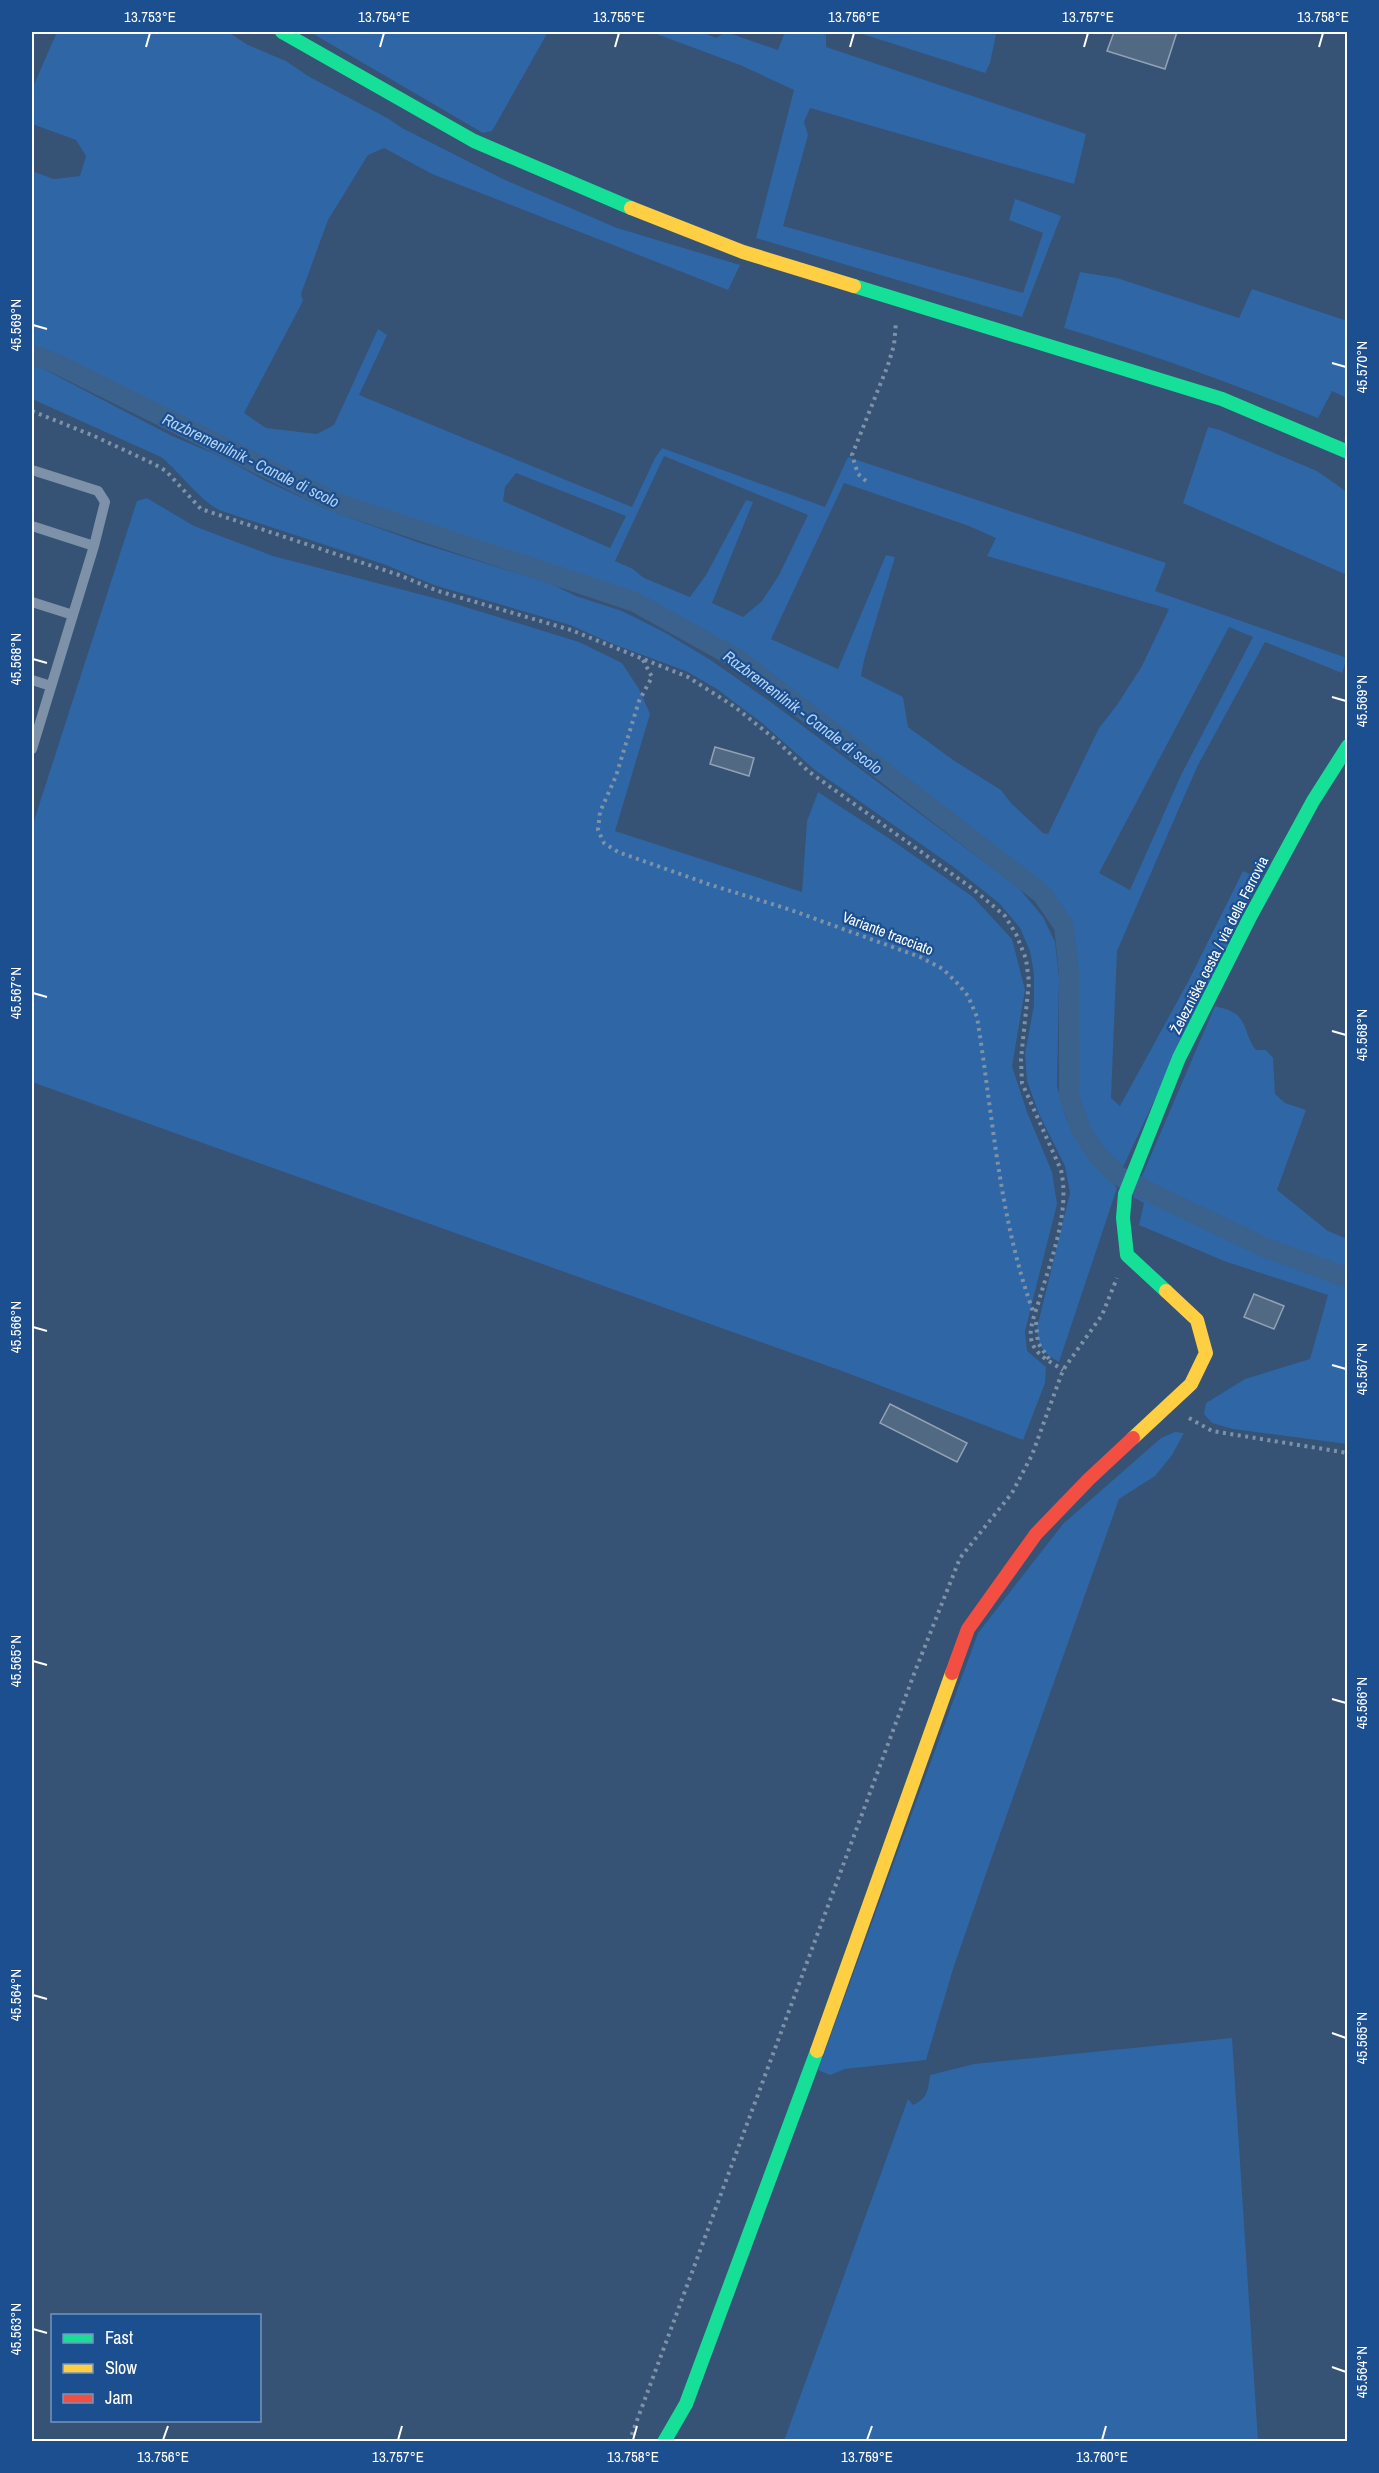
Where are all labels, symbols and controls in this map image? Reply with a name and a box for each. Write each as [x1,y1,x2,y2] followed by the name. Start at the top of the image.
[124,6,176,27] text: 13.753°E
[358,6,410,27] text: 13.754°E
[593,6,645,27] text: 13.755°E
[828,6,880,27] text: 13.756°E
[1062,6,1114,27] text: 13.757°E
[1297,6,1349,27] text: 13.758°E
[5,299,26,351] text: 45.569°N
[1351,341,1372,393] text: 45.570°N
[159,408,343,512] water label: Razbremenilnik - Canale di scolo
[5,633,26,685] text: 45.568°N
[719,645,887,779] water label: Razbremenilnik - Canale di scolo
[1351,675,1372,727] text: 45.569°N
[1165,852,1273,1038] street label: Železniška cesta / via della Ferrovia
[839,906,937,960] street label: Variante tracciato
[5,967,26,1019] text: 45.567°N
[1351,1009,1372,1061] text: 45.568°N
[5,1301,26,1353] text: 45.566°N
[1351,1343,1372,1395] text: 45.567°N
[5,1635,26,1687] text: 45.565°N
[1351,1677,1372,1729] text: 45.566°N
[5,1969,26,2021] text: 45.564°N
[1351,2012,1372,2064] text: 45.565°N
[5,2303,26,2355] text: 45.563°N
[51,2314,261,2422] legend
[105,2325,133,2350] text: Fast
[1351,2346,1372,2398] text: 45.564°N
[105,2355,137,2380] text: Slow
[105,2385,133,2410] text: Jam
[137,2446,189,2467] text: 13.756°E
[372,2446,424,2467] text: 13.757°E
[607,2446,659,2467] text: 13.758°E
[841,2446,893,2467] text: 13.759°E
[1076,2446,1128,2467] text: 13.760°E

